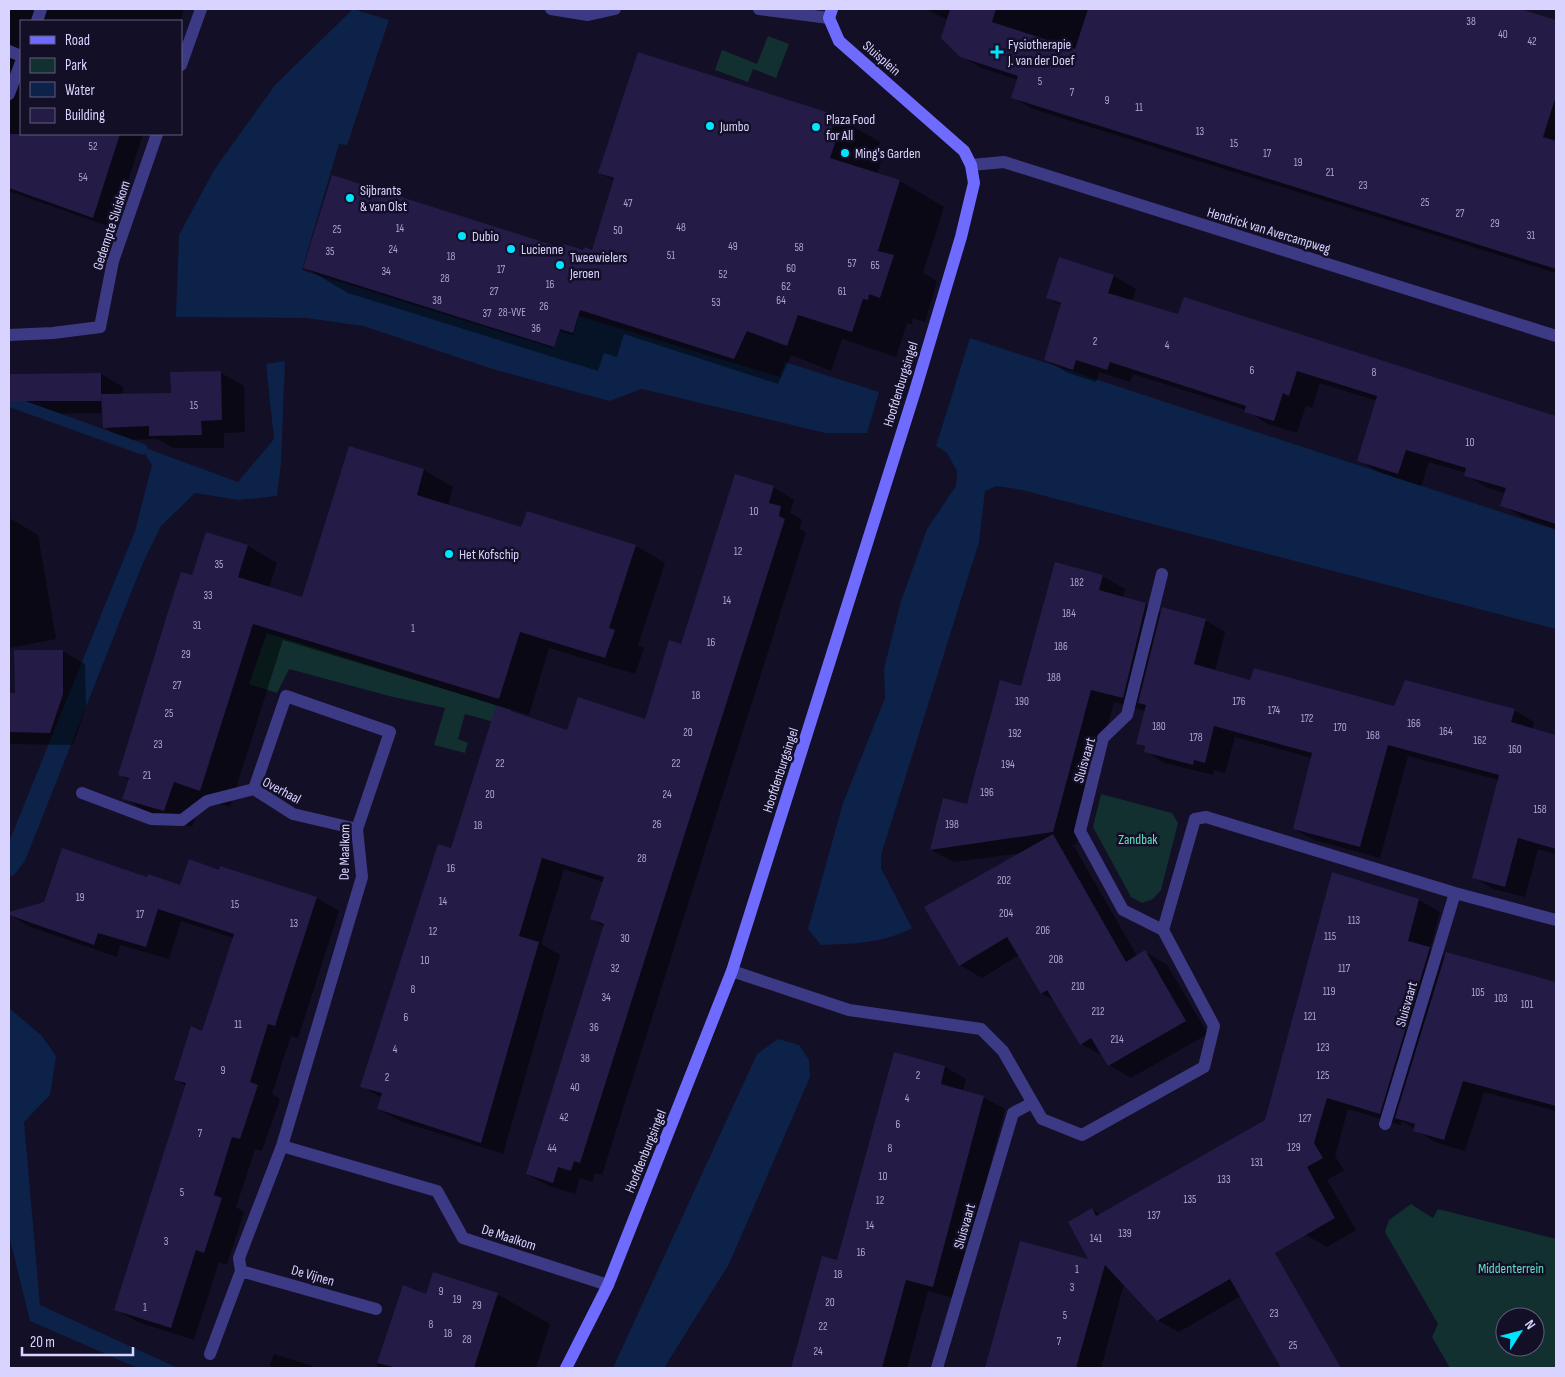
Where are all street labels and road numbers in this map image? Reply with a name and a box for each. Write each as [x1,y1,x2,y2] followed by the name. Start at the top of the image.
[859,37,904,79] street label: Sluisplein
[89,178,134,272] street label: Gedempte Sluiskom
[1205,204,1333,257] street label: Hendrick van Avercampweg
[879,340,921,429] street label: Hoofdenburgsingel
[759,726,802,815] street label: Hoofdenburgsingel
[1070,735,1099,785] street label: Sluisvaart
[260,773,304,808] street label: Overhaal
[336,824,353,880] street label: De Maalkom
[1392,979,1421,1029] street label: Sluisvaart
[621,1107,670,1195] street label: Hoofdenburgsingel
[950,1201,979,1251] street label: Sluisvaart
[479,1221,538,1254] street label: De Maalkom
[289,1261,336,1290] street label: De Vijnen

